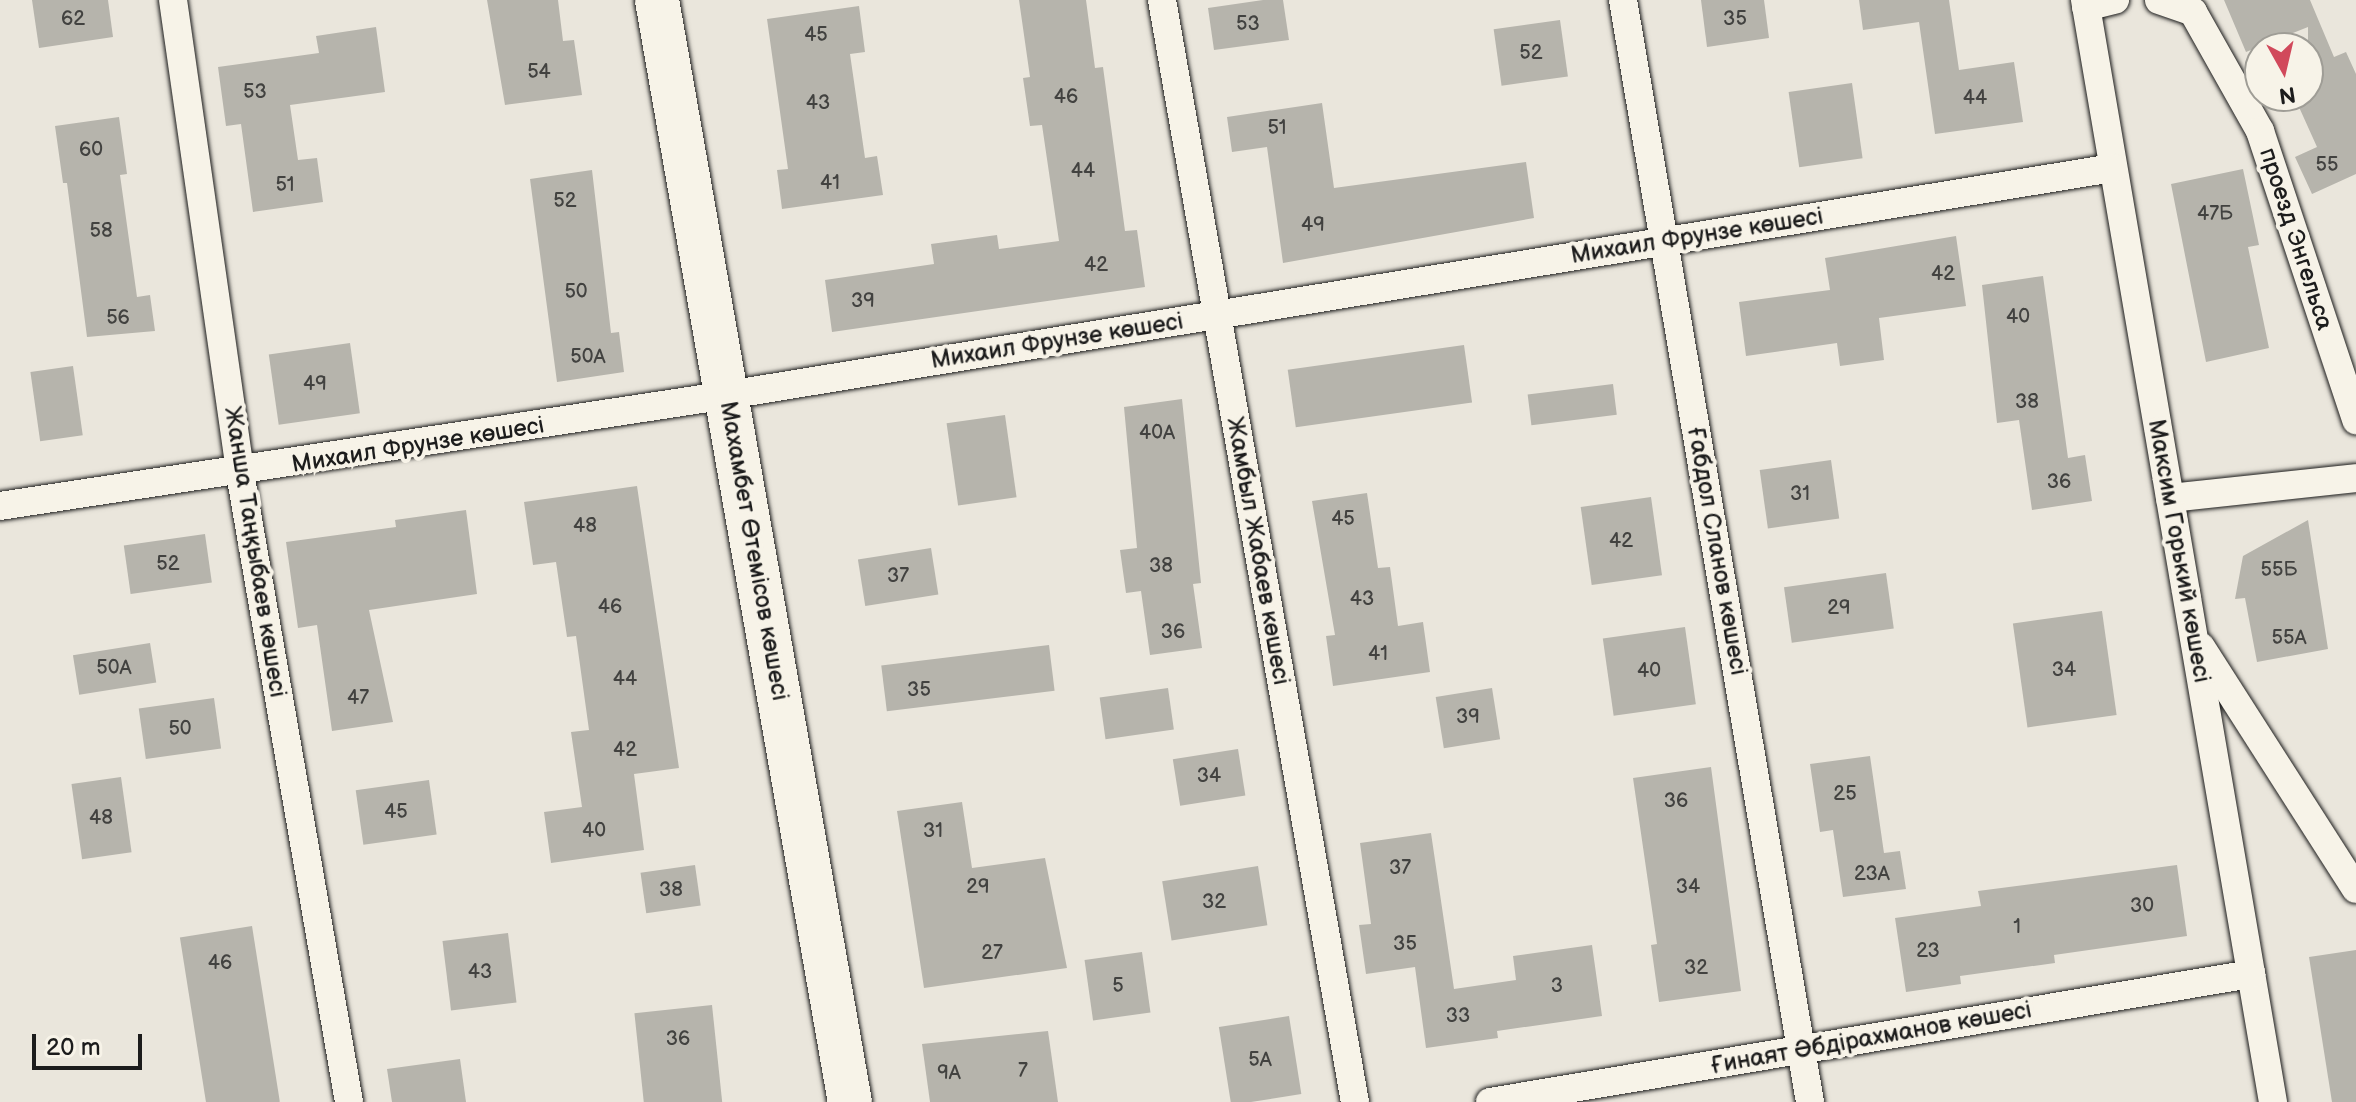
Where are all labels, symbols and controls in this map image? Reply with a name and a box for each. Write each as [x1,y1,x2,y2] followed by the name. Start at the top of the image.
[61,7,85,31] house number: 62
[1723,7,1747,31] house number: 35
[1236,12,1260,36] house number: 53
[804,23,828,47] house number: 45
[2244,32,2324,112] north arrow
[1519,41,1543,65] house number: 52
[527,60,551,84] house number: 54
[243,80,267,104] house number: 53
[2277,80,2297,109] text: N
[1054,85,1078,109] house number: 46
[1963,86,1987,110] house number: 44
[806,91,830,115] house number: 43
[1267,116,1287,140] house number: 51
[79,138,103,162] house number: 60
[2253,144,2339,334] street label: проезд Энгельса
[2316,153,2338,177] house number: 55
[1071,159,1095,183] house number: 44
[820,171,840,195] house number: 41
[275,173,295,197] house number: 51
[553,189,577,213] house number: 52
[1569,202,1825,270] street label: Михаил Фрунзе көшесі
[2197,202,2233,226] house number: 47Б
[1301,213,1325,237] house number: 49
[89,219,113,243] house number: 58
[1084,253,1108,277] house number: 42
[1931,262,1955,286] house number: 42
[564,280,588,304] house number: 50
[851,289,875,313] house number: 39
[2006,305,2030,329] house number: 40
[106,306,130,330] house number: 56
[929,307,1185,375] street label: Михаил Фрунзе көшесі
[570,345,606,369] house number: 50А
[303,372,327,396] house number: 49
[2015,390,2039,414] house number: 38
[713,399,795,703] street label: Махамбет Өтемісов көшесі
[218,404,292,700] street label: Жанша Таңқыбаев көшесі
[290,411,546,479] street label: Михаил Фрунзе көшесі
[1220,415,1296,687] street label: Жамбыл Жабаев көшесі
[2142,417,2216,685] street label: Максим Горький көшесі
[1139,421,1175,445] house number: 40А
[1681,424,1753,678] street label: Ғабдол Сланов көшесі
[2047,470,2071,494] house number: 36
[1790,482,1810,506] house number: 31
[1331,507,1355,531] house number: 45
[573,514,597,538] house number: 48
[1609,529,1633,553] house number: 42
[156,552,180,576] house number: 52
[1149,554,1173,578] house number: 38
[2261,558,2297,582] house number: 55Б
[887,564,909,588] house number: 37
[1350,587,1374,611] house number: 43
[598,595,622,619] house number: 46
[1827,596,1851,620] house number: 29
[1161,620,1185,644] house number: 36
[2271,626,2307,650] house number: 55А
[1368,642,1388,666] house number: 41
[96,656,132,680] house number: 50А
[2052,658,2076,682] house number: 34
[1637,659,1661,683] house number: 40
[613,667,637,691] house number: 44
[907,678,931,702] house number: 35
[347,686,369,710] house number: 47
[1456,705,1480,729] house number: 39
[168,717,192,741] house number: 50
[613,738,637,762] house number: 42
[1197,764,1221,788] house number: 34
[1833,782,1857,806] house number: 25
[1664,789,1688,813] house number: 36
[384,800,408,824] house number: 45
[89,806,113,830] house number: 48
[582,819,606,843] house number: 40
[923,819,943,843] house number: 31
[1389,856,1411,880] house number: 37
[1854,862,1890,886] house number: 23А
[966,875,990,899] house number: 29
[1676,875,1700,899] house number: 34
[659,878,683,902] house number: 38
[1202,890,1226,914] house number: 32
[2130,894,2154,918] house number: 30
[2013,915,2021,939] house number: 1
[1393,932,1417,956] house number: 35
[1916,939,1940,963] house number: 23
[981,941,1003,965] house number: 27
[208,951,232,975] house number: 46
[1684,956,1708,980] house number: 32
[468,960,492,984] house number: 43
[1112,974,1124,998] house number: 5
[1551,974,1563,998] house number: 3
[1708,996,2034,1080] street label: Ғинаят Әбдірахманов көшесі
[1446,1004,1470,1028] house number: 33
[36,1018,146,1068] scale bar
[666,1027,690,1051] house number: 36
[46,1033,101,1062] text: 20 m
[1248,1048,1272,1072] house number: 5А
[1018,1059,1028,1083] house number: 7
[937,1061,961,1085] house number: 9А

